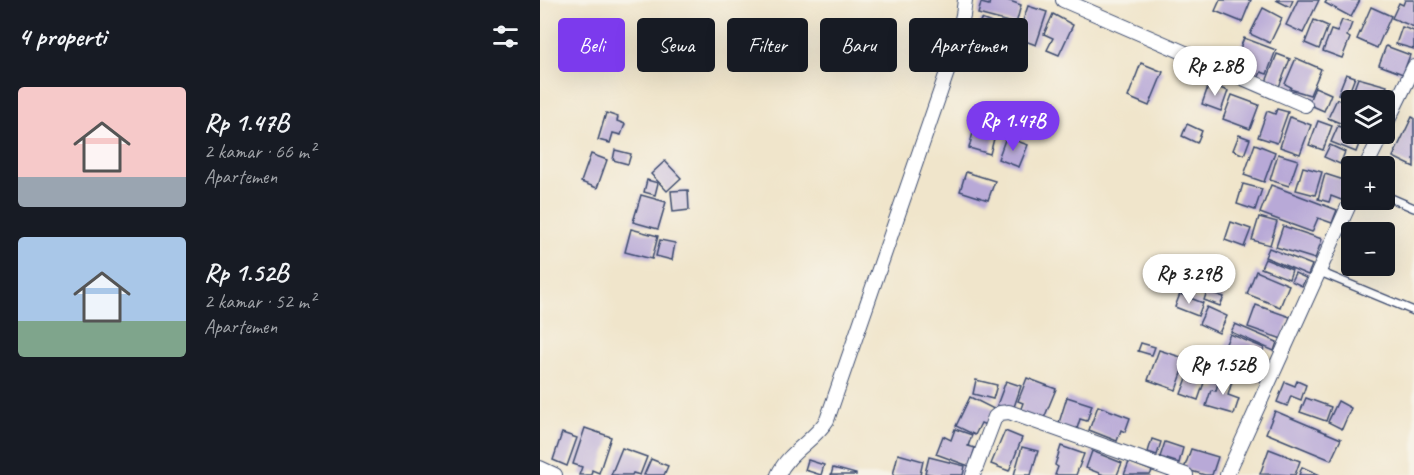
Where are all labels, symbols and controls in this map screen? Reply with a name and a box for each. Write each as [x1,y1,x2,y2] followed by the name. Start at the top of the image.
[558,18,625,72] chip: Beli
[637,18,715,72] chip: Sewa
[727,18,808,72] chip: Filter
[820,18,897,72] chip: Baru
[909,18,1028,72] chip: Apartemen
[18,20,106,53] text: 4 properti
[489,20,522,53] icon: filters
[1160,46,1270,97] pin: Rp 2.8B
[1187,53,1243,78] text: Rp 2.8B
[1341,90,1395,276] map controls
[1341,90,1395,144] button: layers
[951,101,1075,152] pin: Rp 1.47B
[204,106,289,139] text: Rp 1.47B
[980,108,1046,133] text: Rp 1.47B
[66,111,138,183] icon: home
[204,139,315,164] text: 2 kamar · 66 m²
[1341,156,1395,210] button: +
[204,164,277,189] text: Apartemen
[1341,222,1395,276] button: −
[1127,254,1251,305] pin: Rp 3.29B
[204,256,288,289] text: Rp 1.52B
[66,261,138,333] icon: home
[1157,261,1221,286] text: Rp 3.29B
[204,289,315,314] text: 2 kamar · 52 m²
[204,314,277,339] text: Apartemen
[1161,345,1285,396] pin: Rp 1.52B
[1191,352,1255,377] text: Rp 1.52B

